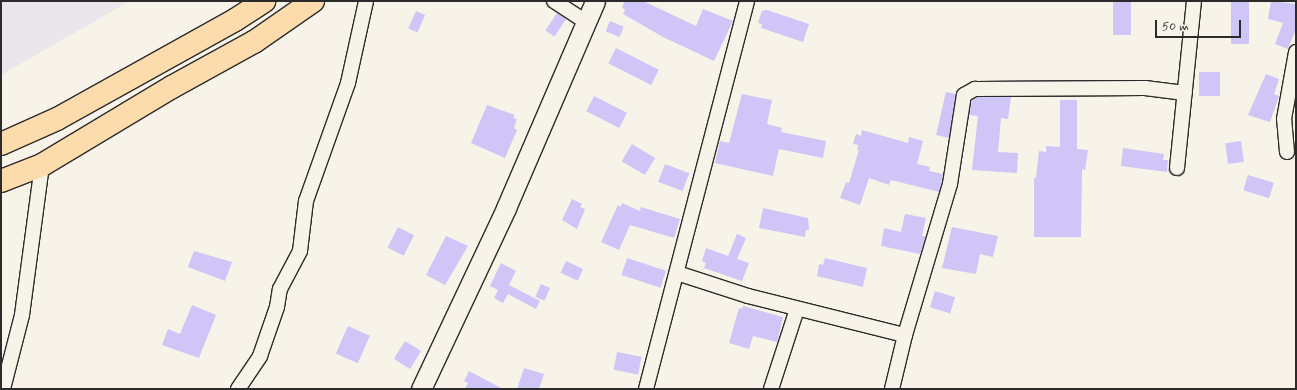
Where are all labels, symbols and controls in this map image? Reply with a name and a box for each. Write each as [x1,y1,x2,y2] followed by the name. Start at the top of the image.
[1157,12,1243,38] scale bar
[1162,19,1189,35] text: 50 m

